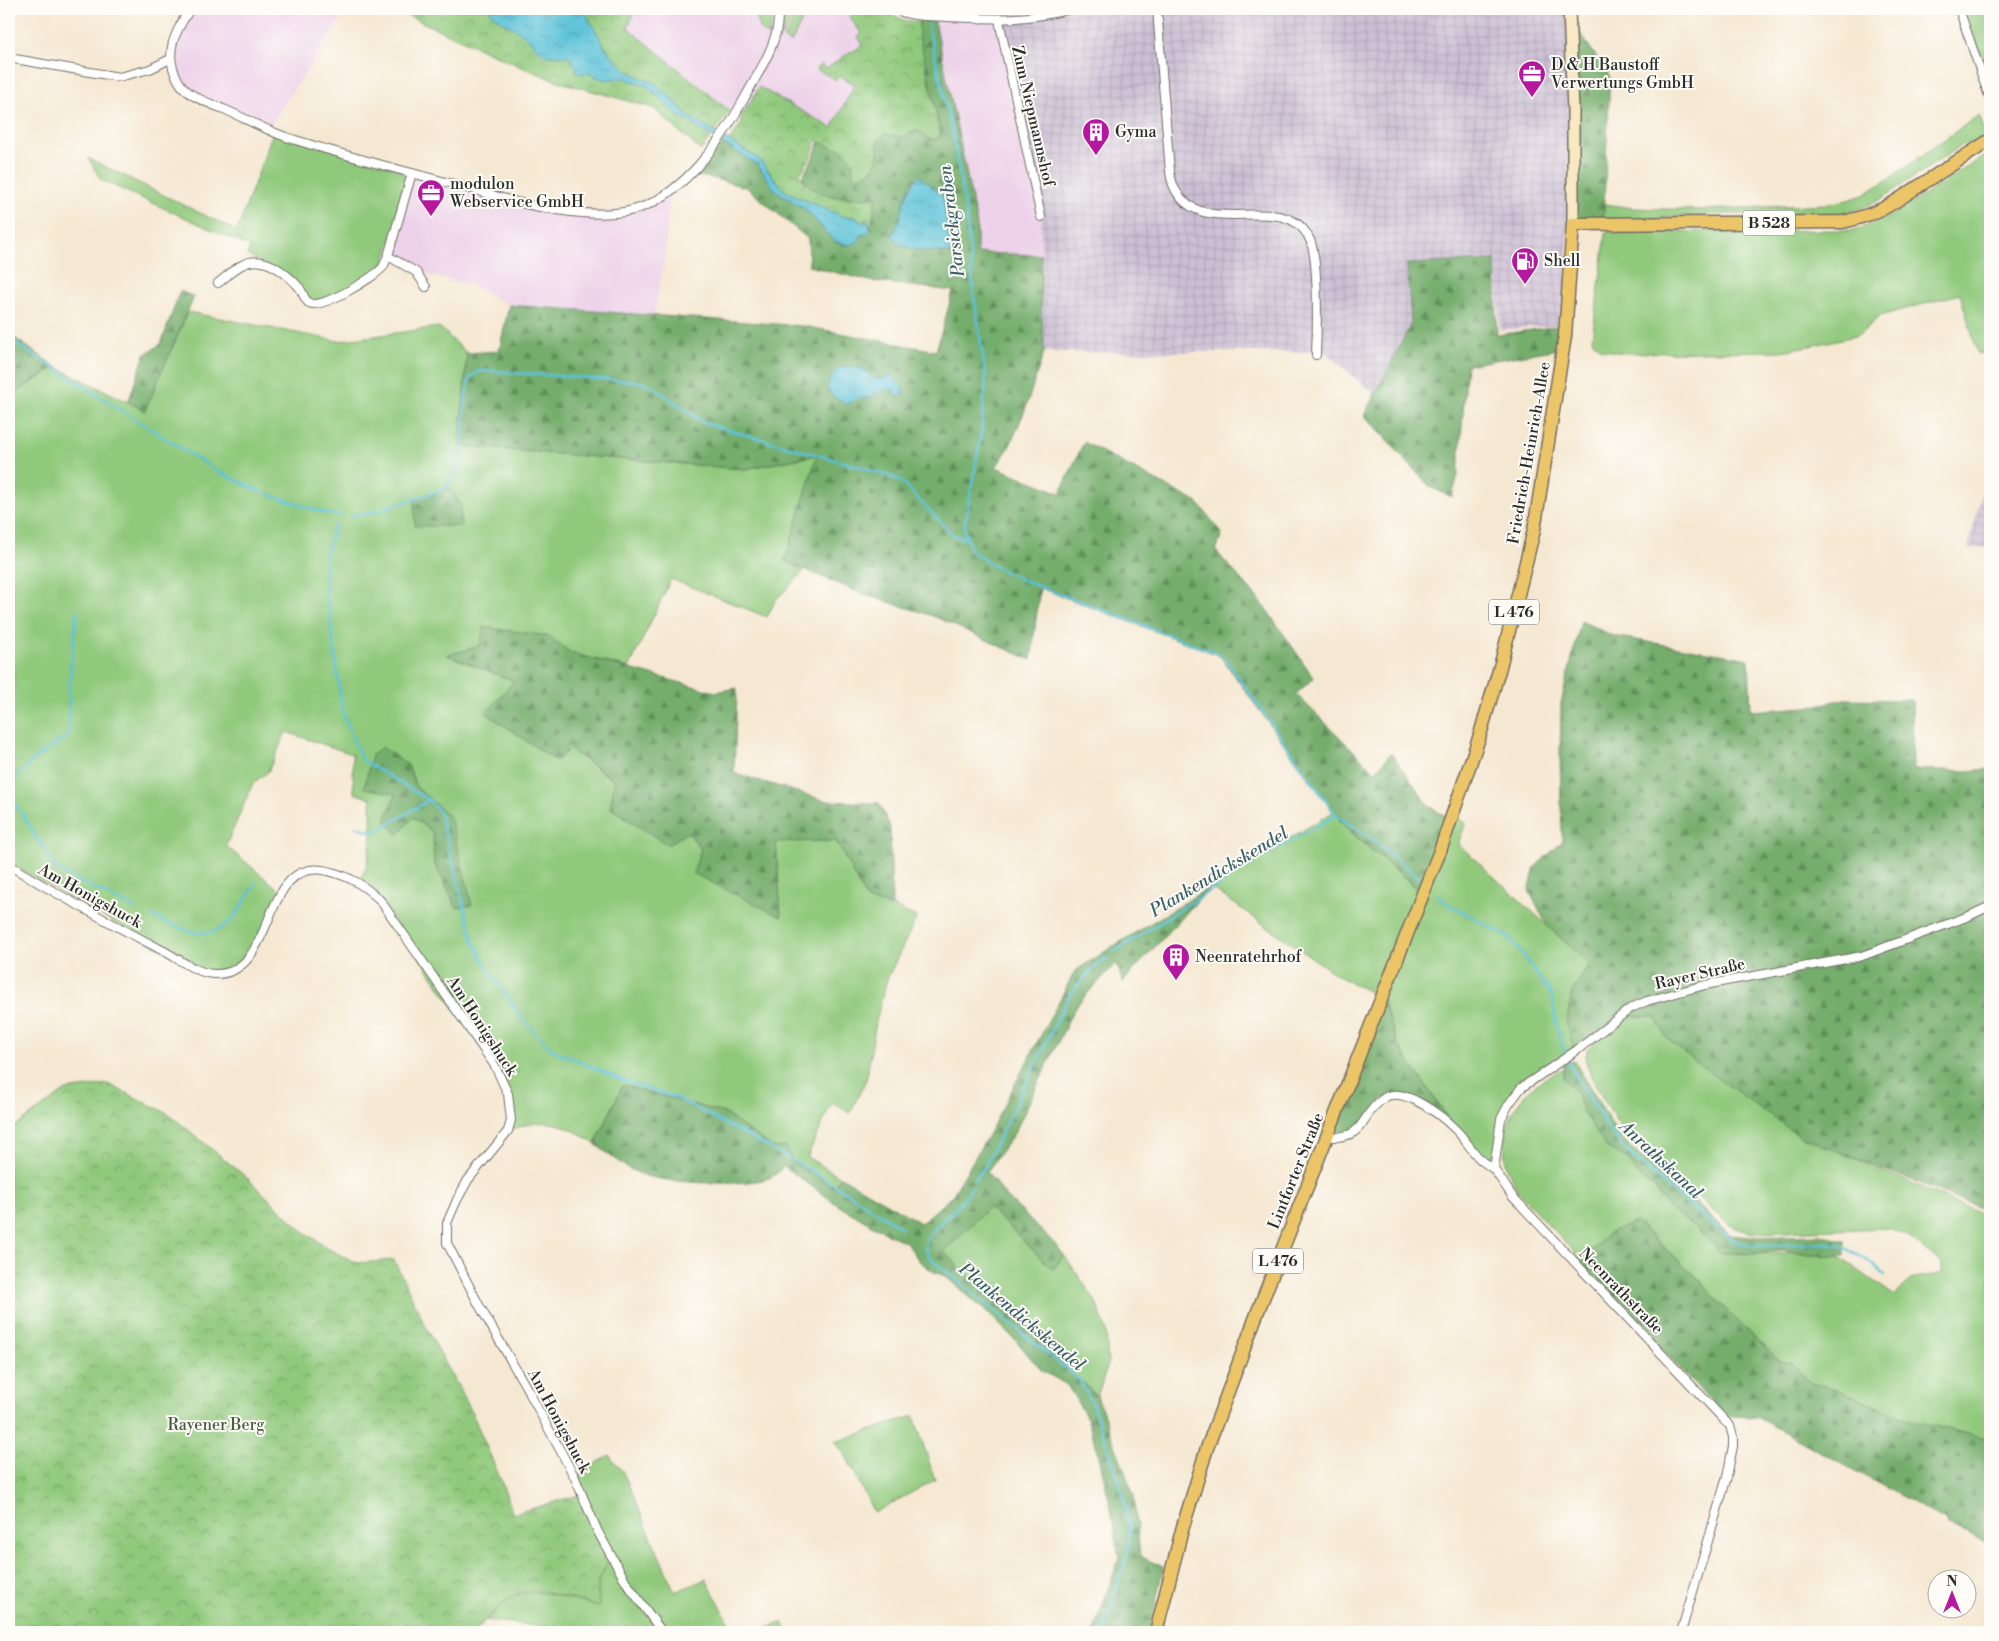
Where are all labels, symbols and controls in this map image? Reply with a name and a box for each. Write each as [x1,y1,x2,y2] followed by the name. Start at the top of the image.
[1007,44,1059,189] street label: Zum Niepmannshof
[1550,55,1694,93] place label: D & H Baustoff Verwertungs GmbH
[1517,59,1547,98] office icon: D & H Baustoff Verwertungs GmbH
[1081,117,1111,156] building icon: Gyma
[1115,122,1158,142] place label: Gyma
[934,163,970,279] water label: Parsickgraben
[449,174,584,212] place label: modulon Webservice GmbH
[416,178,446,217] office icon: modulon Webservice GmbH
[1743,210,1795,236] road number: B 528
[1510,246,1540,285] fuel station icon: Shell
[1544,251,1581,271] place label: Shell
[1503,360,1555,546] street label: Friedrich-Heinrich-Allee
[1489,600,1539,624] road number: L 476
[1145,821,1293,923] water label: Plankendickskendel
[34,859,147,933] street label: Am Honigshuck
[1161,942,1191,981] building icon: Neenratehrhof
[1195,947,1302,967] place label: Neenratehrhof
[1653,954,1747,994] street label: Rayer Straße
[442,971,523,1081] street label: Am Honigshuck
[1264,1110,1328,1232] street label: Lintforter Straße
[1613,1114,1708,1205] water label: Anrathskanal
[1575,1244,1667,1338] street label: Neenrathstraße
[1253,1248,1303,1274] road number: L 476
[953,1257,1090,1377] water label: Plankendickskendel
[523,1365,596,1478] street label: Am Honigshuck
[167,1415,265,1435] park label: Rayener Berg
[1926,1568,1976,1618] north arrow
[1946,1573,1958,1591] text: N

